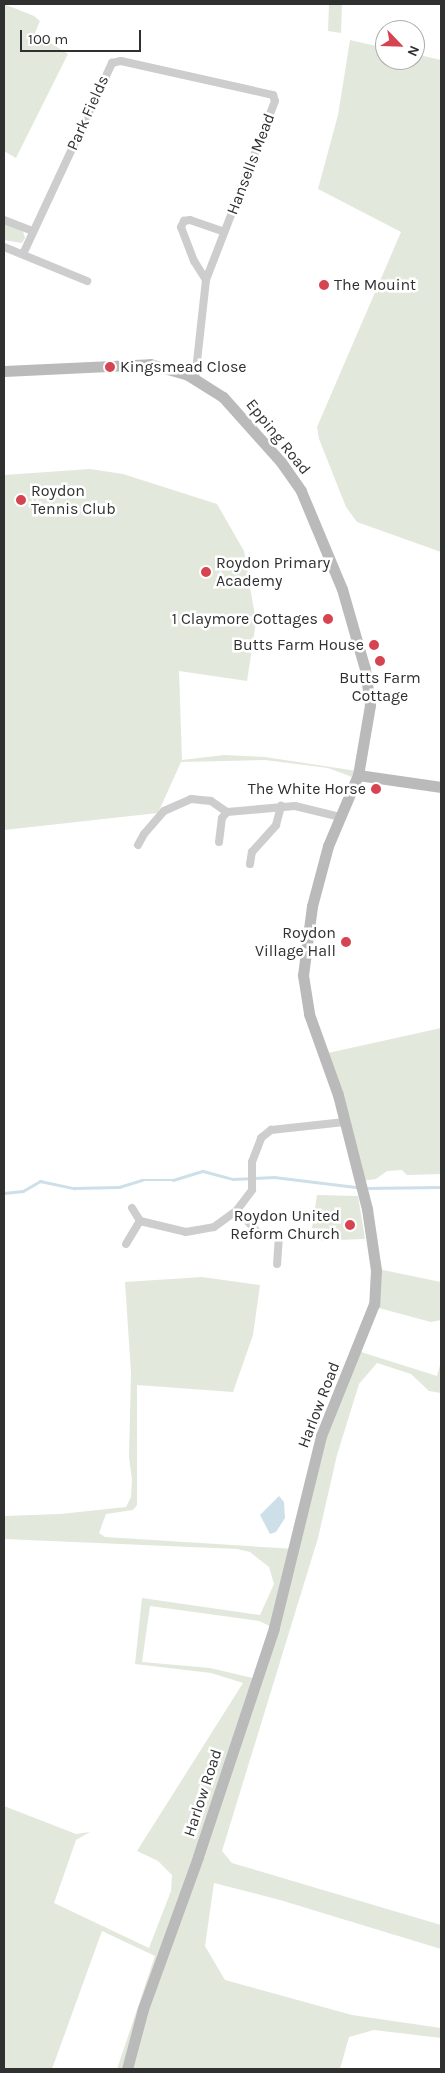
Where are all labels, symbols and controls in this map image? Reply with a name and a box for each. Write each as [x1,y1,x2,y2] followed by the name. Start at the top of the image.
[22,20,144,52] scale bar
[375,20,425,70] north arrow
[28,30,68,48] text: 100 m
[403,43,423,59] text: N
[63,73,113,153] street label: Park Fields
[223,111,279,217] street label: Hansells Mead
[334,275,416,295] place label: The Mouint
[318,279,330,291] marker: The Mouint
[120,357,247,377] place label: Kingsmead Close
[104,361,116,373] marker: Kingsmead Close
[242,395,314,479] street label: Epping Road
[31,481,116,519] place label: Roydon Tennis Club
[15,494,27,506] marker: Roydon Tennis Club
[216,553,330,591] place label: Roydon Primary Academy
[200,566,212,578] marker: Roydon Primary Academy
[172,609,318,629] place label: 1 Claymore Cottages
[322,613,334,625] marker: 1 Claymore Cottages
[233,635,364,655] place label: Butts Farm House
[368,639,380,651] marker: Butts Farm House
[374,655,386,667] marker: Butts Farm Cottage
[339,668,421,706] place label: Butts Farm Cottage
[248,779,366,799] place label: The White Horse
[370,783,382,795] marker: The White Horse
[255,923,336,961] place label: Roydon Village Hall
[340,936,352,948] marker: Roydon Village Hall
[230,1206,340,1244] place label: Roydon United Reform Church
[344,1219,356,1231] marker: Roydon United Reform Church
[294,1359,344,1451] street label: Harlow Road
[180,1747,226,1839] street label: Harlow Road

